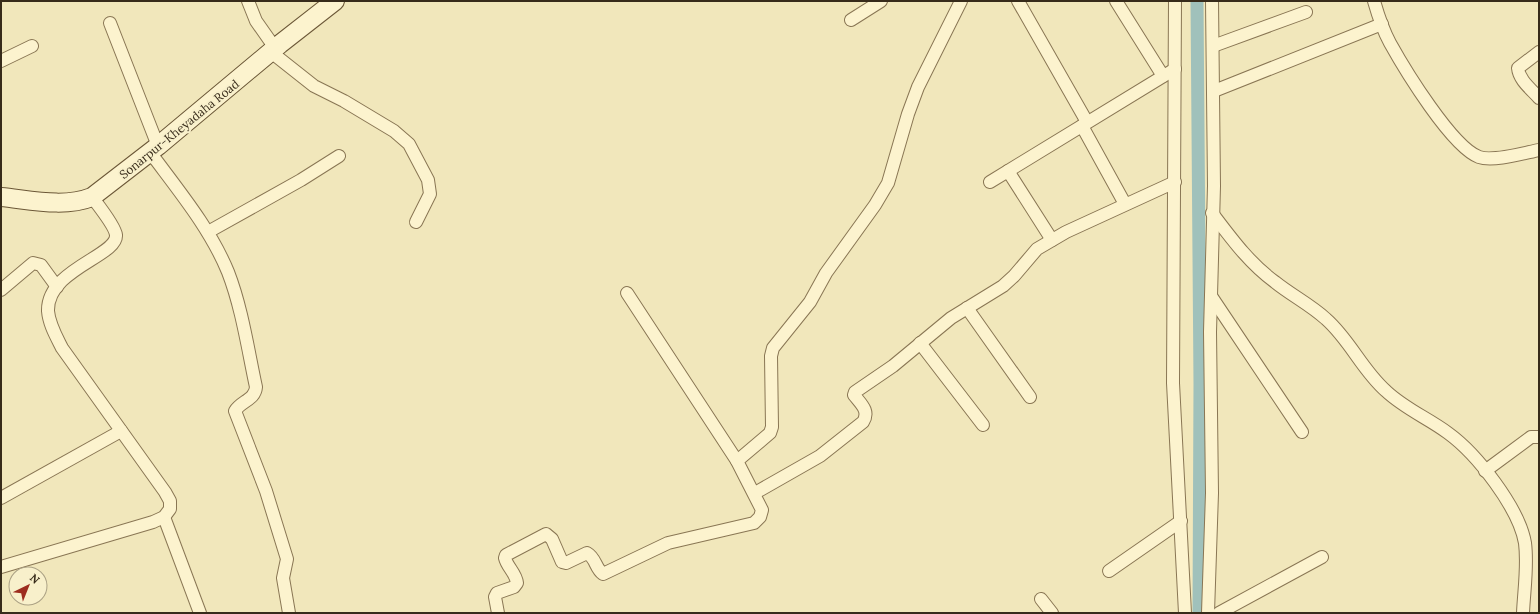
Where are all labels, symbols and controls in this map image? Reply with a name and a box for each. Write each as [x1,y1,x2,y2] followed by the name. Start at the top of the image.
[116,76,242,182] street label: Sonarpur-Kheyadaha Road
[8,566,48,606] north arrow
[27,571,43,587] text: N

